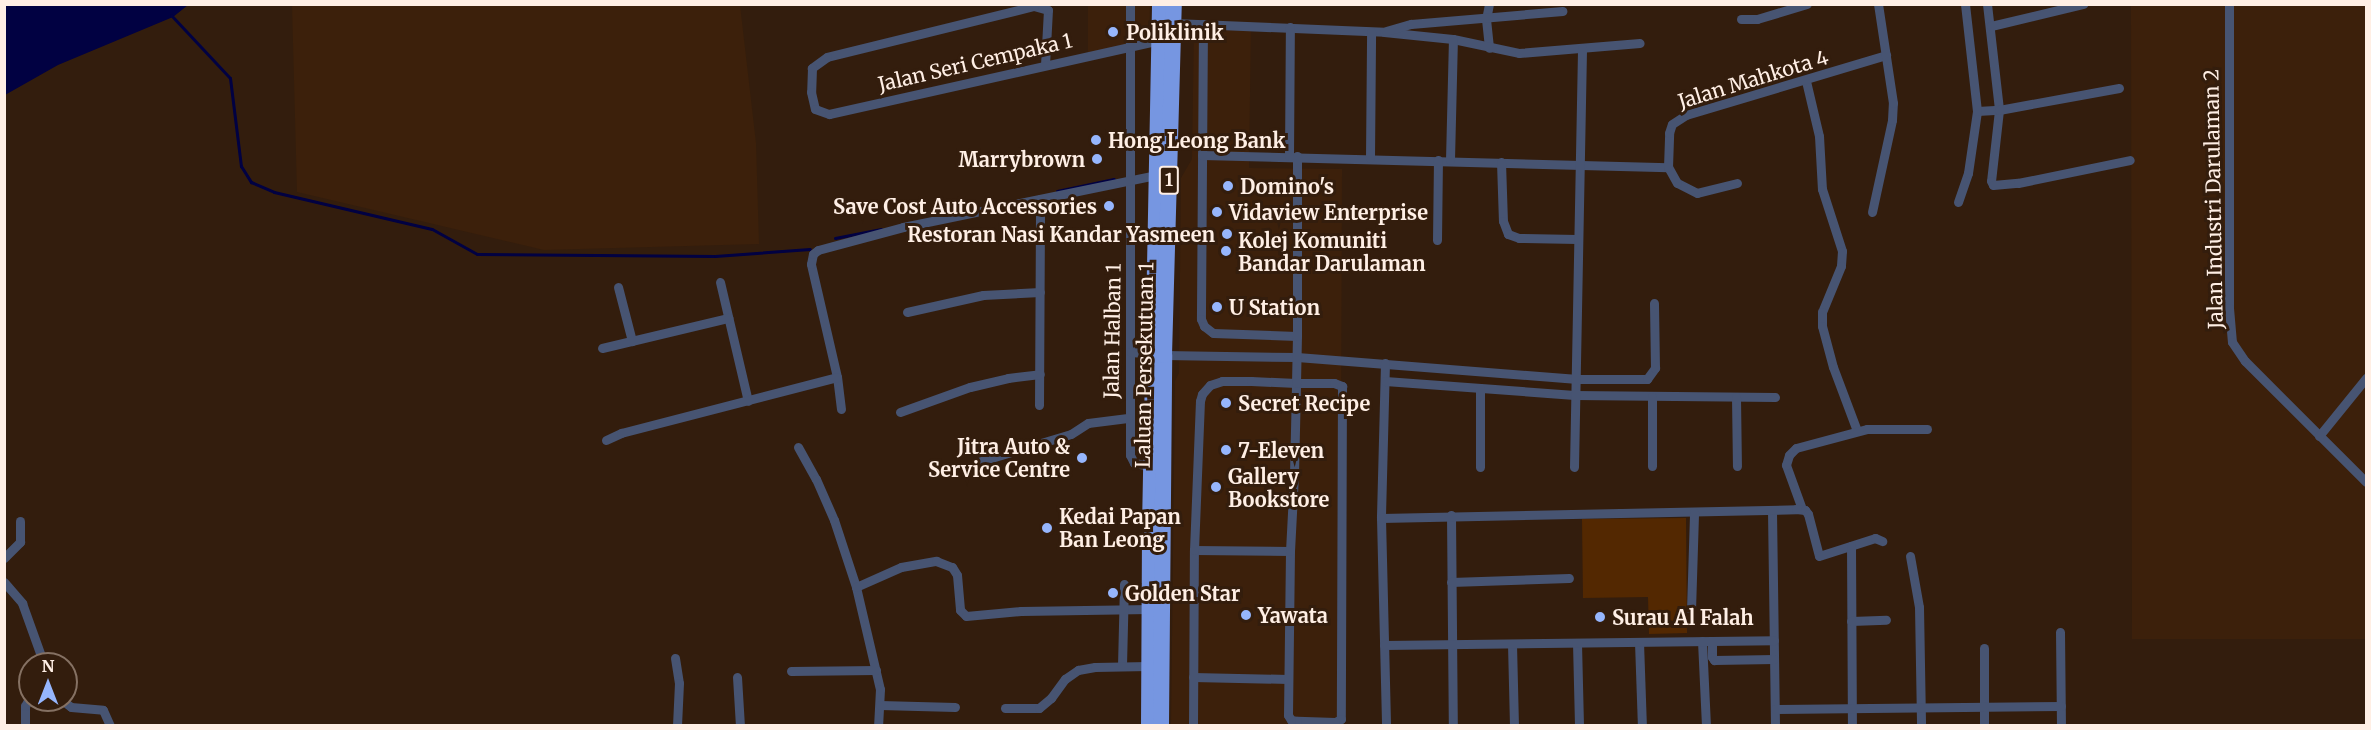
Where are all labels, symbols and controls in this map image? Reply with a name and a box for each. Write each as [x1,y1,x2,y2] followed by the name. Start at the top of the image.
[1126,20,1224,44] place label: Poliklinik
[1104,23,1122,41] marker: Poliklinik
[876,28,1074,96] street label: Jalan Seri Cempaka 1
[1675,45,1831,113] street label: Jalan Mahkota 4
[2199,69,2227,329] street label: Jalan Industri Darulaman 2
[1108,128,1285,152] place label: Hong Leong Bank
[1089,133,1103,147] marker: Hong Leong Bank
[959,147,1085,171] place label: Marrybrown
[1090,152,1104,166] marker: Marrybrown
[1158,165,1180,195] road number: 1
[1240,174,1334,198] place label: Domino's
[1221,179,1235,193] marker: Domino's
[833,194,1097,218] place label: Save Cost Auto Accessories
[1102,199,1116,213] marker: Save Cost Auto Accessories
[1229,200,1428,224] place label: Vidaview Enterprise
[1210,205,1224,219] marker: Vidaview Enterprise
[907,222,1215,246] place label: Restoran Nasi Kandar Yasmeen
[1220,227,1234,241] marker: Restoran Nasi Kandar Yasmeen
[1238,228,1426,275] place label: Kolej Komuniti Bandar Darulaman
[1219,244,1233,258] marker: Kolej Komuniti Bandar Darulaman
[1130,262,1158,468] street label: Laluan Persekutuan 1
[1099,263,1125,399] street label: Jalan Halban 1
[1229,295,1320,319] place label: U Station
[1210,300,1224,314] marker: U Station
[1238,391,1370,415] place label: Secret Recipe
[1219,396,1233,410] marker: Secret Recipe
[928,434,1070,481] place label: Jitra Auto & Service Centre
[1238,438,1324,462] place label: 7-Eleven
[1219,443,1233,457] marker: 7-Eleven
[1075,451,1089,465] marker: Jitra Auto & Service Centre
[1228,464,1329,511] place label: Gallery Bookstore
[1209,480,1223,494] marker: Gallery Bookstore
[1059,504,1181,551] place label: Kedai Papan Ban Leong
[1040,521,1054,535] marker: Kedai Papan Ban Leong
[1125,581,1240,605] place label: Golden Star
[1106,586,1120,600] marker: Golden Star
[1258,603,1328,627] place label: Yawata
[1612,605,1754,629] place label: Surau Al Falah
[1239,608,1253,622] marker: Yawata
[1593,610,1607,624] marker: Surau Al Falah
[18,652,78,712] north arrow
[42,656,54,676] text: N

